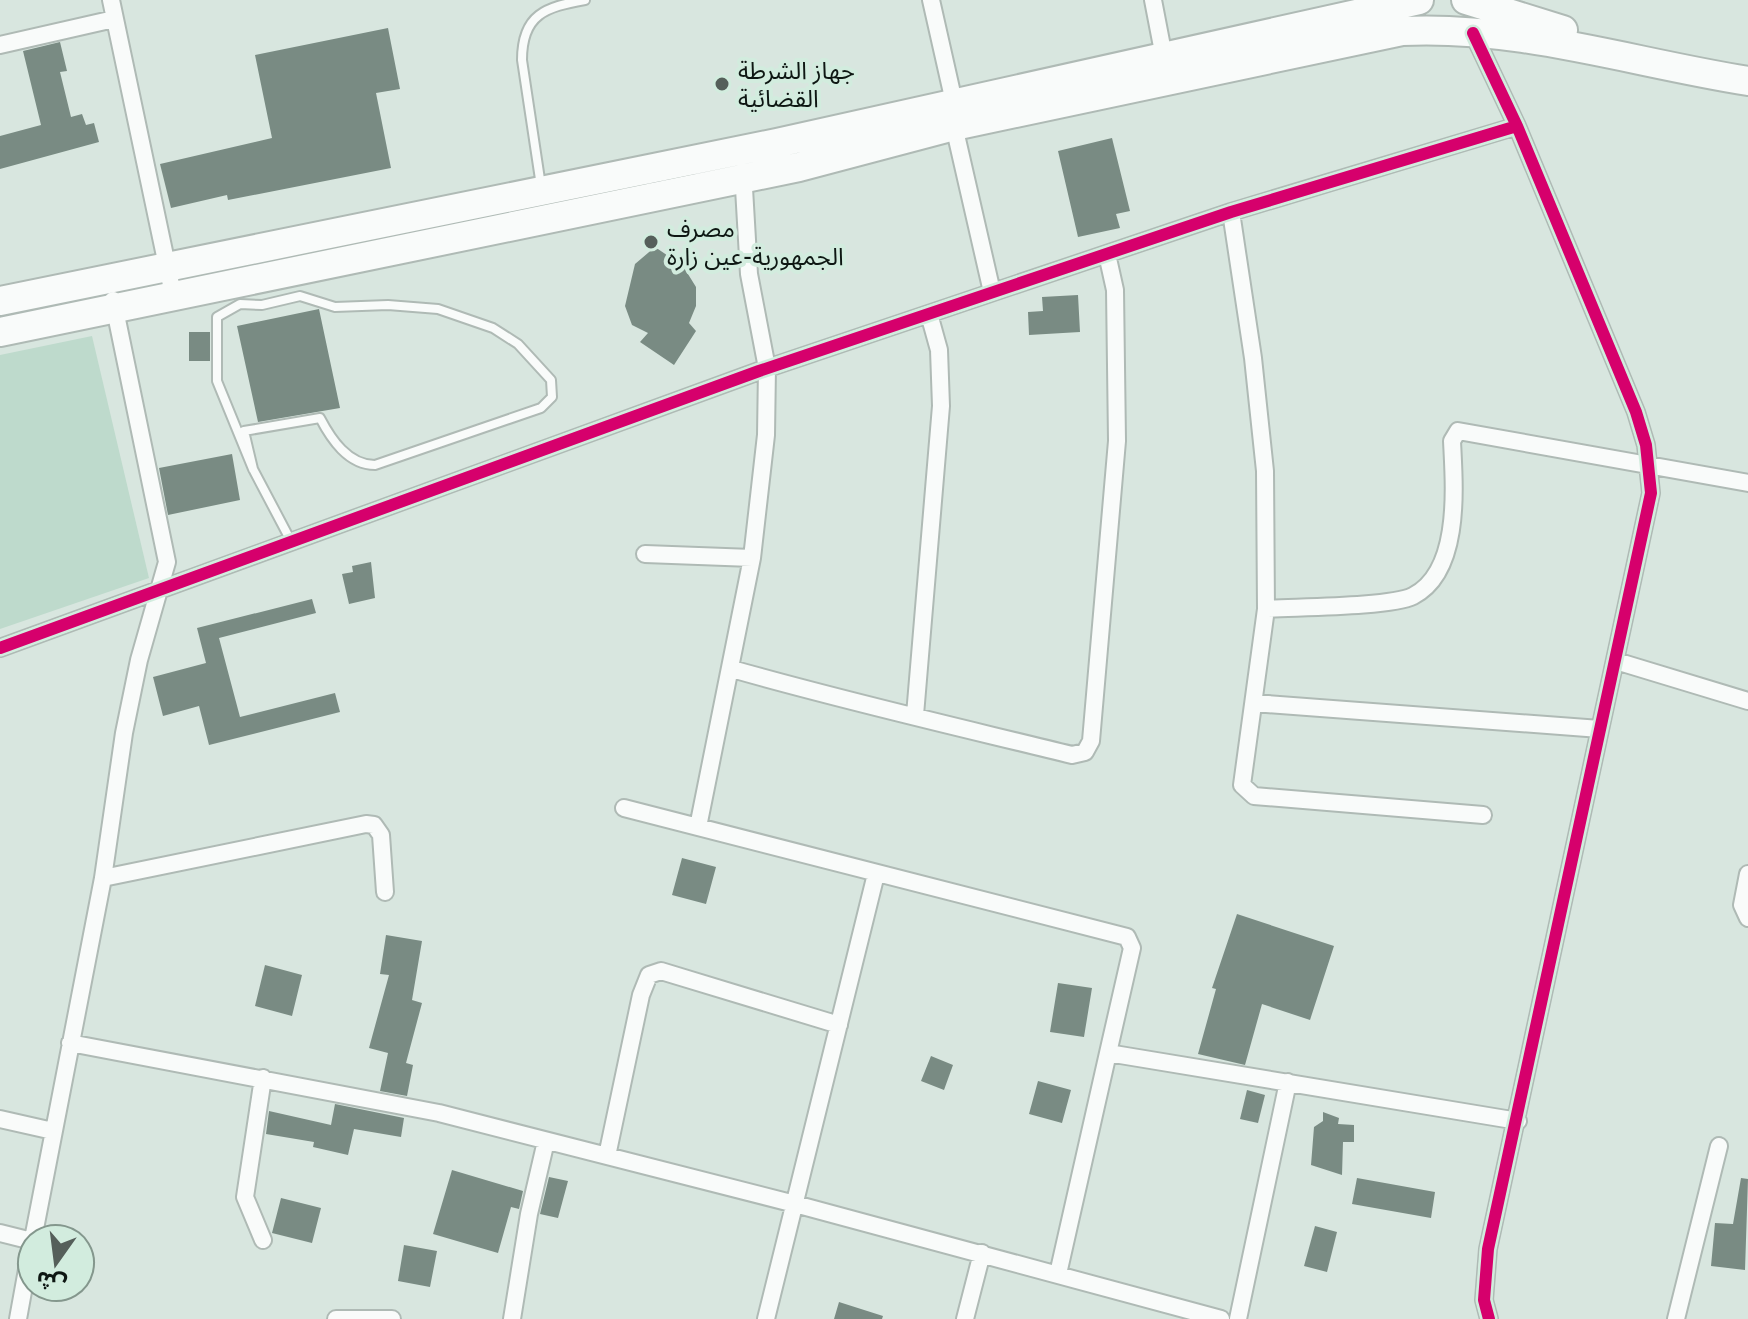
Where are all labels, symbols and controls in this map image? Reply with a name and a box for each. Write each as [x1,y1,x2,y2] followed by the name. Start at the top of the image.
[738,54,855,114] place label: جهاز الشرطة القضائية
[713,75,731,93] marker: جهاز الشرطة القضائية
[667,212,844,272] place label: مصرف الجمهورية-عين زارة
[642,233,660,251] marker: مصرف الجمهورية-عين زارة
[16,1223,96,1303] north arrow
[33,1265,69,1301] text: ش

